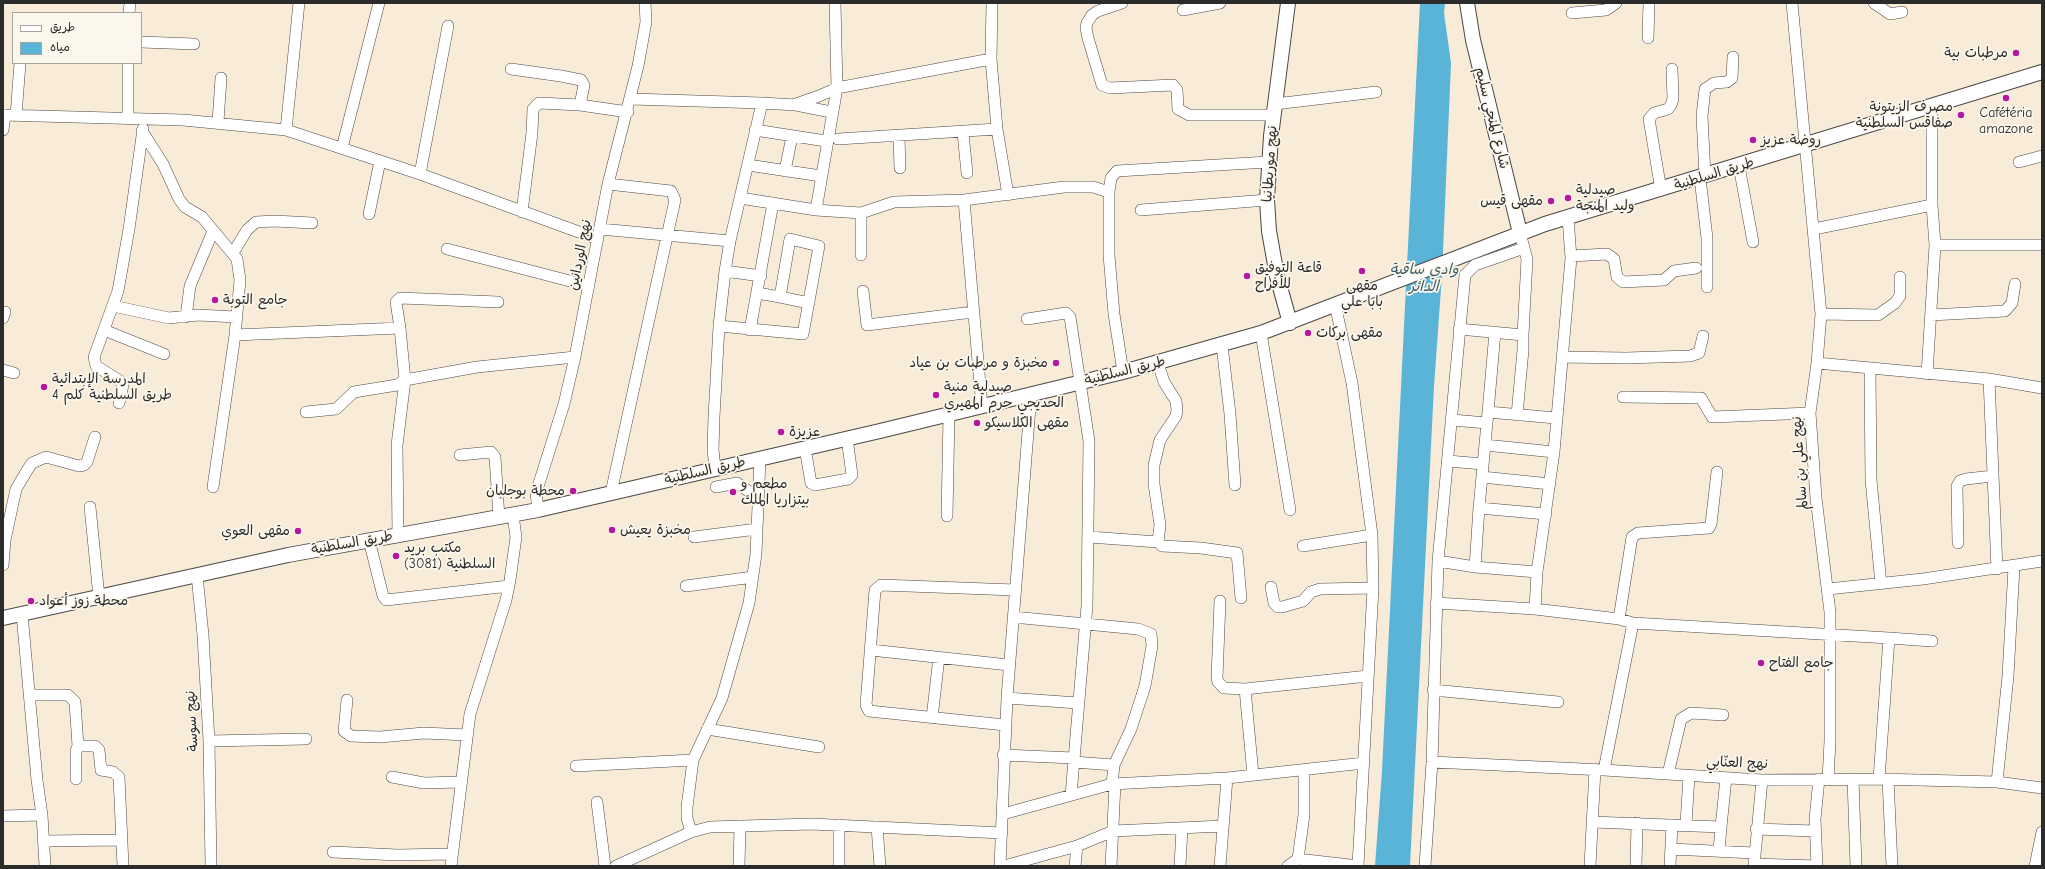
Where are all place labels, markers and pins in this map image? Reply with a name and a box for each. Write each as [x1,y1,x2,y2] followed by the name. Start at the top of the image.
[1944,45,2008,61] place label: مرطبات بية
[2011,48,2021,58] marker: مرطبات بية
[2001,93,2011,103] marker: Cafétéria amazone
[1856,99,1953,132] place label: مصرف الزيتونة صفاقس السلطنية
[1979,105,2033,138] place label: Cafétéria amazone
[1956,110,1966,120] marker: مصرف الزيتونة صفاقس السلطنية
[1761,132,1821,148] place label: روضة عزيز
[1748,135,1758,145] marker: روضة عزيز
[1576,182,1634,214] place label: صيدلية وليد المنجة
[1480,193,1543,209] place label: مقهى قيس
[1563,193,1573,203] marker: صيدلية وليد المنجة
[1546,196,1556,206] marker: مقهى قيس
[1255,260,1322,292] place label: قاعة التوفيق للأفراح
[1357,266,1367,276] marker: مقهى بابا علي
[1242,271,1252,281] marker: قاعة التوفيق للأفراح
[1341,278,1383,310] place label: مقهى بابا علي
[223,292,287,308] place label: جامع التوبة
[210,295,220,305] marker: جامع التوبة
[1316,325,1383,341] place label: مقهى بركات
[1303,328,1313,338] marker: مقهى بركات
[909,355,1048,371] place label: مخبزة و مرطبات بن عياد
[1051,358,1061,368] marker: مخبزة و مرطبات بن عياد
[52,371,172,404] place label: المدرسة الإبتدائية طريق السلطنية كلم 4
[944,379,1064,412] place label: صيدلية منية الحديجي حرم المهيري
[39,382,49,392] marker: المدرسة الإبتدائية طريق السلطنية كلم 4
[931,390,941,400] marker: صيدلية منية الحديجي حرم المهيري
[985,415,1069,431] place label: مقهى الكلاسيكو
[972,418,982,428] marker: مقهى الكلاسيكو
[789,424,820,440] place label: عزيزة
[776,427,786,437] marker: عزيزة
[741,476,810,508] place label: مطعم و بيتزاريا الملك
[486,483,565,499] place label: محطة بوجلبان
[568,486,578,496] marker: محطة بوجلبان
[728,487,738,497] marker: مطعم و بيتزاريا الملك
[620,522,691,538] place label: مخبزة يعيش
[221,523,290,539] place label: مقهى العوي
[607,525,617,535] marker: مخبزة يعيش
[293,526,303,536] marker: مقهى العوي
[404,540,495,572] place label: مكتب بريد السلطنية (3081)
[391,551,401,561] marker: مكتب بريد السلطنية (3081)
[39,593,128,609] place label: محطة زوز أعواد
[26,596,36,606] marker: محطة زوز أعواد
[1769,655,1834,671] place label: جامع الفتاح
[1756,658,1766,668] marker: جامع الفتاح

